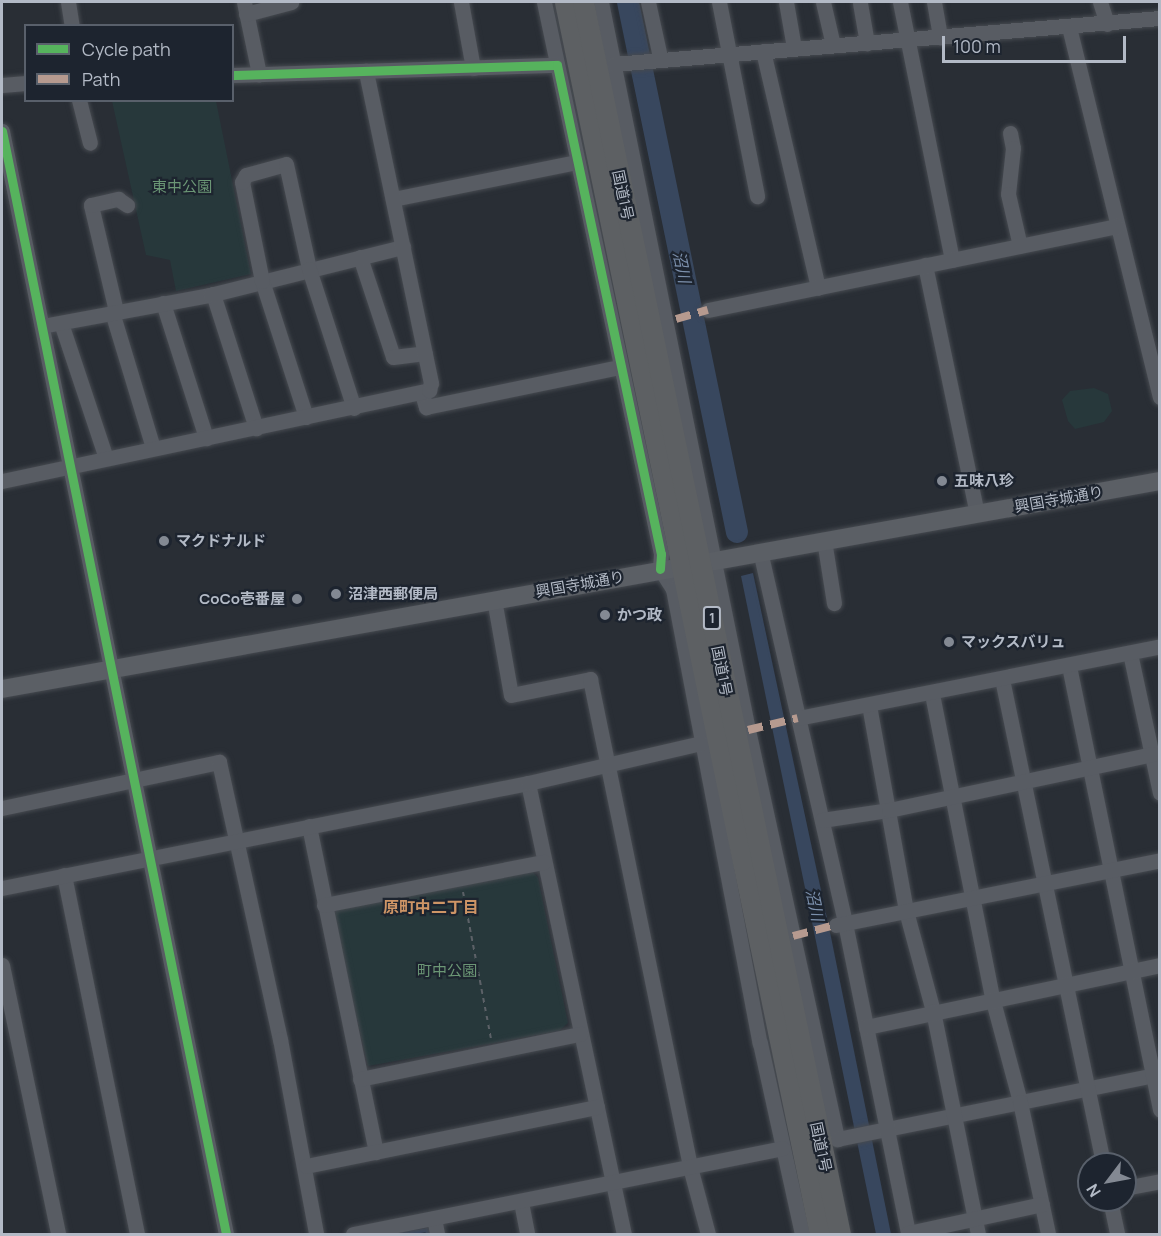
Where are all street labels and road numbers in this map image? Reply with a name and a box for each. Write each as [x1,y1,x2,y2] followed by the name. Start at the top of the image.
[609,168,637,222] street label: 国道1号
[1013,482,1105,516] street label: 興国寺城通り
[534,567,626,601] street label: 興国寺城通り
[702,607,722,629] road number: 1
[708,644,736,698] street label: 国道1号
[807,1120,835,1174] street label: 国道1号

